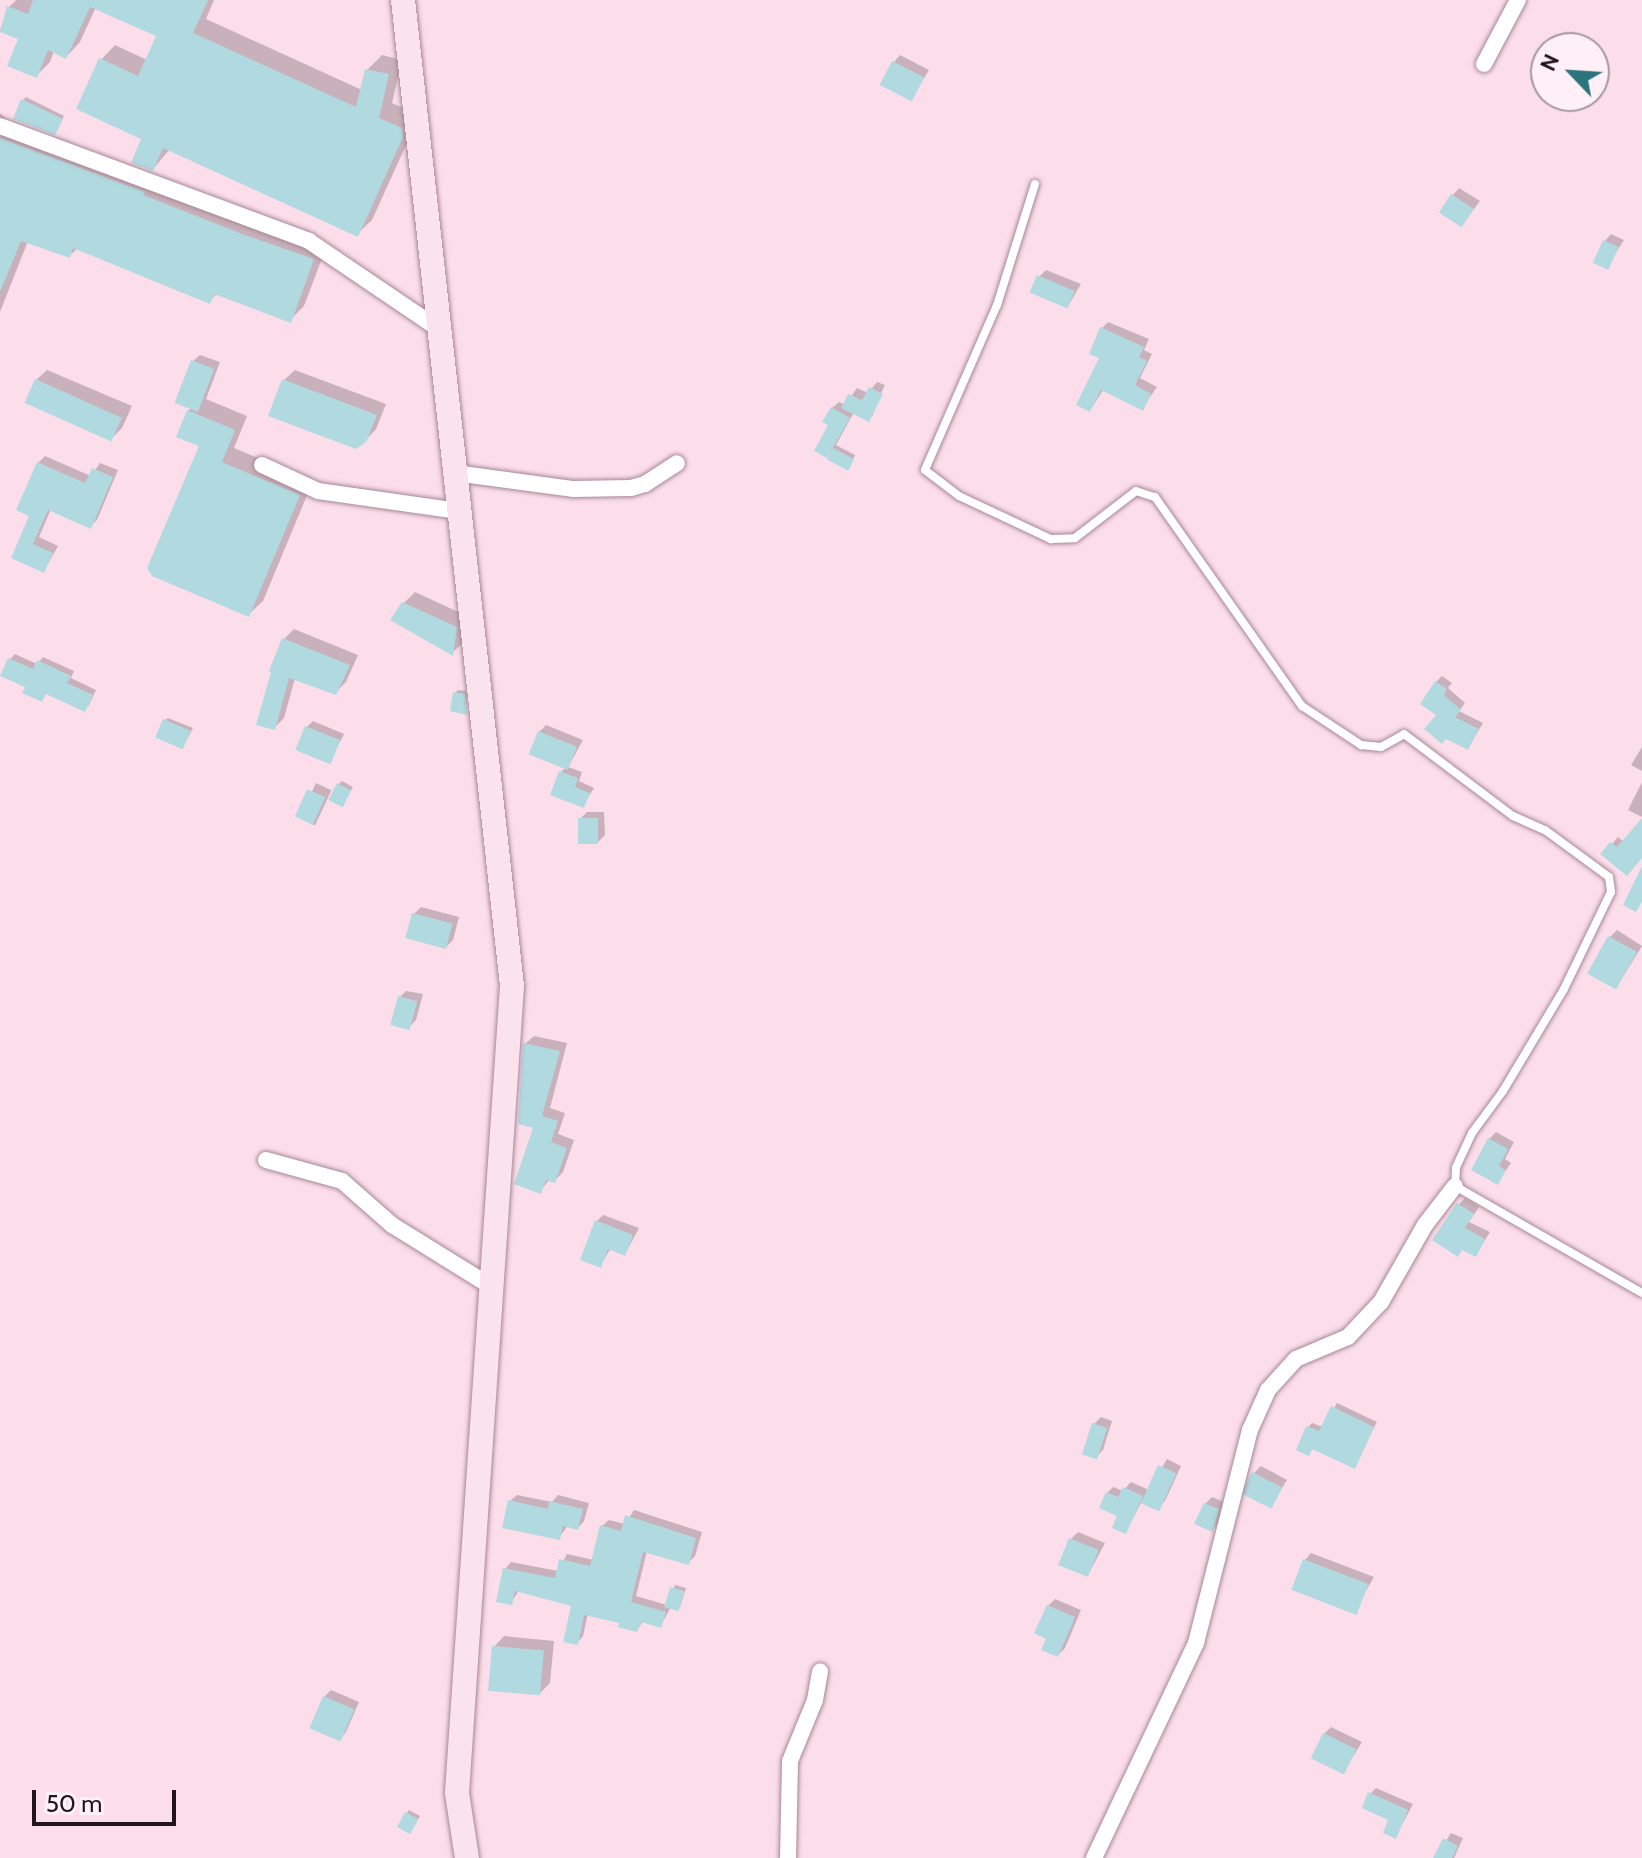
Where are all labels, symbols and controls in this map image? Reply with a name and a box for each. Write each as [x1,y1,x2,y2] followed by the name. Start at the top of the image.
[1530,32,1610,112] north arrow
[1534,50,1565,75] text: N
[36,1774,180,1824] scale bar
[46,1789,102,1818] text: 50 m

